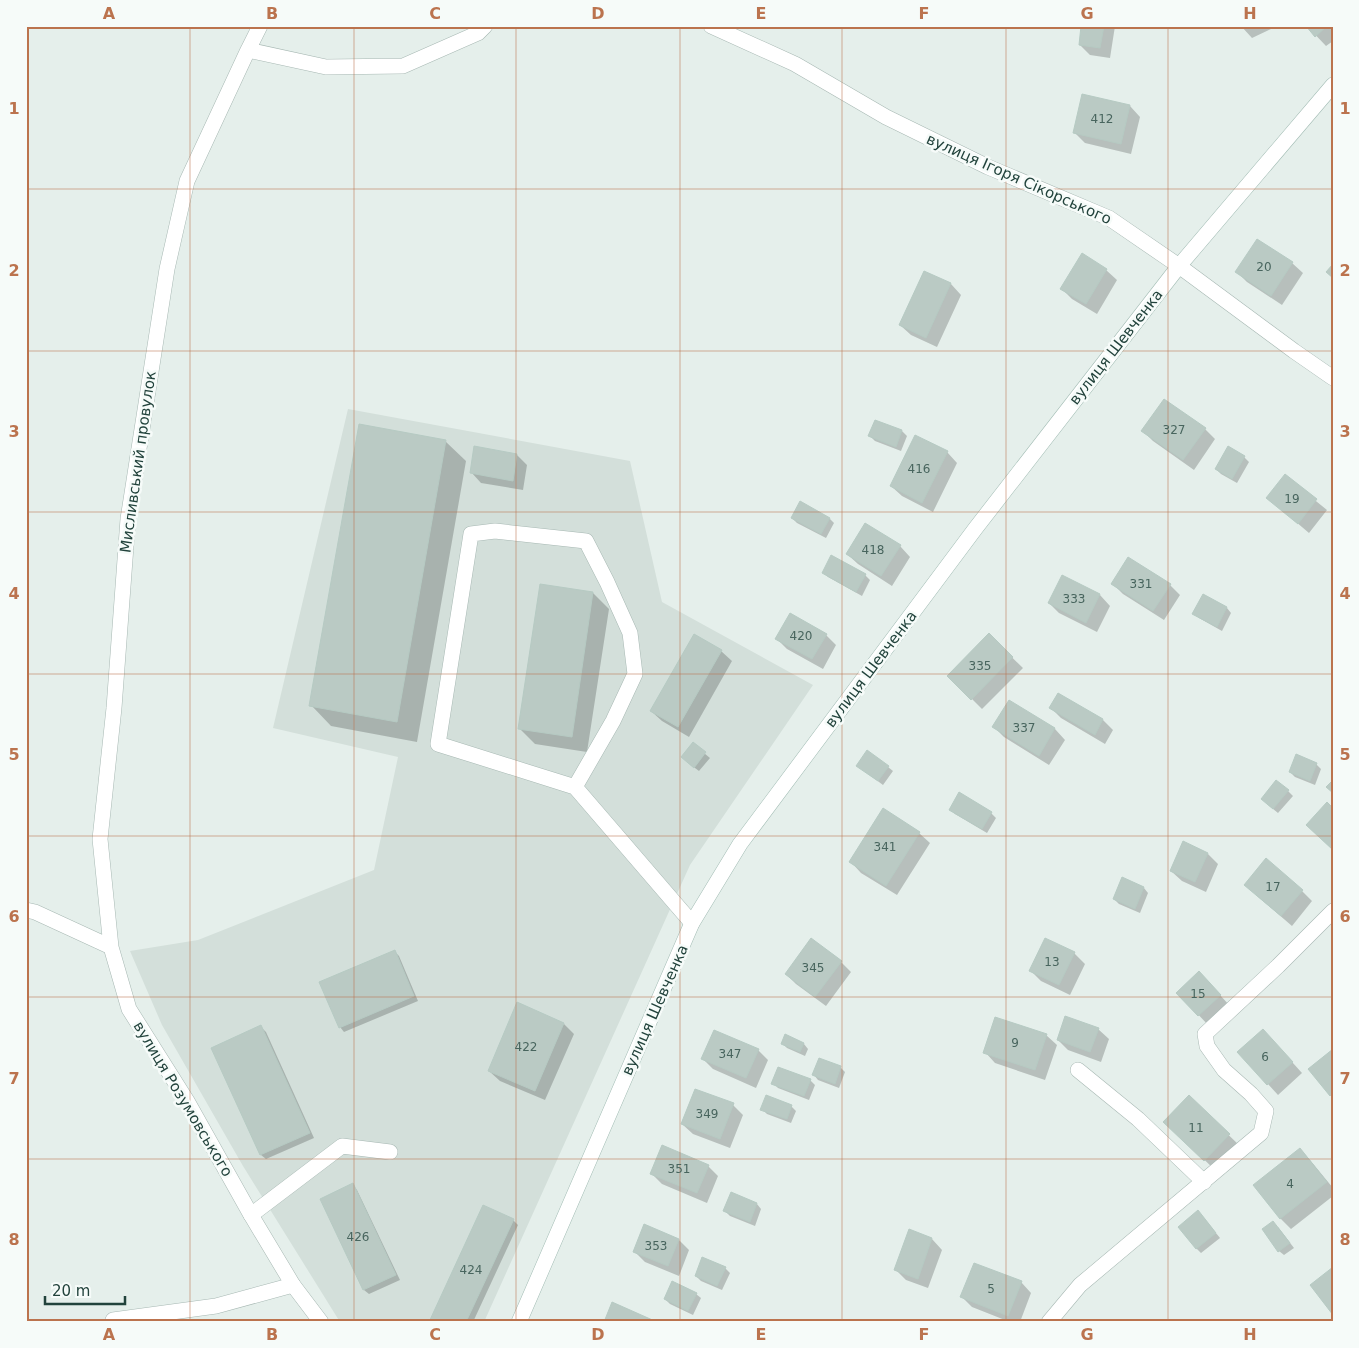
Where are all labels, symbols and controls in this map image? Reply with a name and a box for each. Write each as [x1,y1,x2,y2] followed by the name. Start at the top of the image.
[103,4,116,23] text: A
[266,4,278,23] text: B
[429,4,441,23] text: C
[591,4,605,23] text: D
[756,4,766,23] text: E
[919,4,929,23] text: F
[1080,4,1094,23] text: G
[1243,4,1257,23] text: H
[8,99,20,118] text: 1
[1339,99,1351,118] text: 1
[1091,112,1113,126] house number: 412
[924,130,1114,228] street label: вулиця Ігоря Сікорського
[1256,260,1272,274] house number: 20
[8,261,20,280] text: 2
[1339,261,1351,280] text: 2
[1065,286,1167,408] street label: вулиця Шевченка
[116,370,160,554] street label: Мисливський провулок
[8,422,20,441] text: 3
[1339,422,1351,441] text: 3
[1163,423,1185,437] house number: 327
[908,462,930,476] house number: 416
[1284,492,1300,506] house number: 19
[862,543,884,557] house number: 418
[1130,577,1152,591] house number: 331
[8,584,20,603] text: 4
[1339,584,1351,603] text: 4
[1063,592,1085,606] house number: 333
[821,607,921,731] street label: вулиця Шевченка
[790,629,812,643] house number: 420
[969,659,991,673] house number: 335
[1013,721,1035,735] house number: 337
[8,745,20,764] text: 5
[1339,745,1351,764] text: 5
[874,840,896,854] house number: 341
[1265,880,1281,894] house number: 17
[8,907,20,926] text: 6
[1339,907,1351,926] text: 6
[618,942,692,1078] street label: вулиця Шевченка
[1044,955,1060,969] house number: 13
[802,961,824,975] house number: 345
[1190,987,1206,1001] house number: 15
[129,1018,237,1180] street label: вулиця Розумовського
[1011,1036,1019,1050] house number: 9
[515,1040,537,1054] house number: 422
[719,1047,741,1061] house number: 347
[1261,1050,1269,1064] house number: 6
[8,1069,20,1088] text: 7
[1339,1069,1351,1088] text: 7
[696,1107,718,1121] house number: 349
[1188,1121,1204,1135] house number: 11
[668,1162,690,1176] house number: 351
[1286,1177,1294,1191] house number: 4
[8,1230,20,1249] text: 8
[347,1230,369,1244] house number: 426
[1339,1230,1351,1249] text: 8
[645,1239,667,1253] house number: 353
[460,1263,482,1277] house number: 424
[45,1273,125,1305] scale bar
[52,1282,90,1300] text: 20 m
[987,1282,995,1296] house number: 5
[103,1325,116,1344] text: A
[266,1325,278,1344] text: B
[429,1325,441,1344] text: C
[591,1325,605,1344] text: D
[756,1325,766,1344] text: E
[919,1325,929,1344] text: F
[1080,1325,1094,1344] text: G
[1243,1325,1257,1344] text: H

